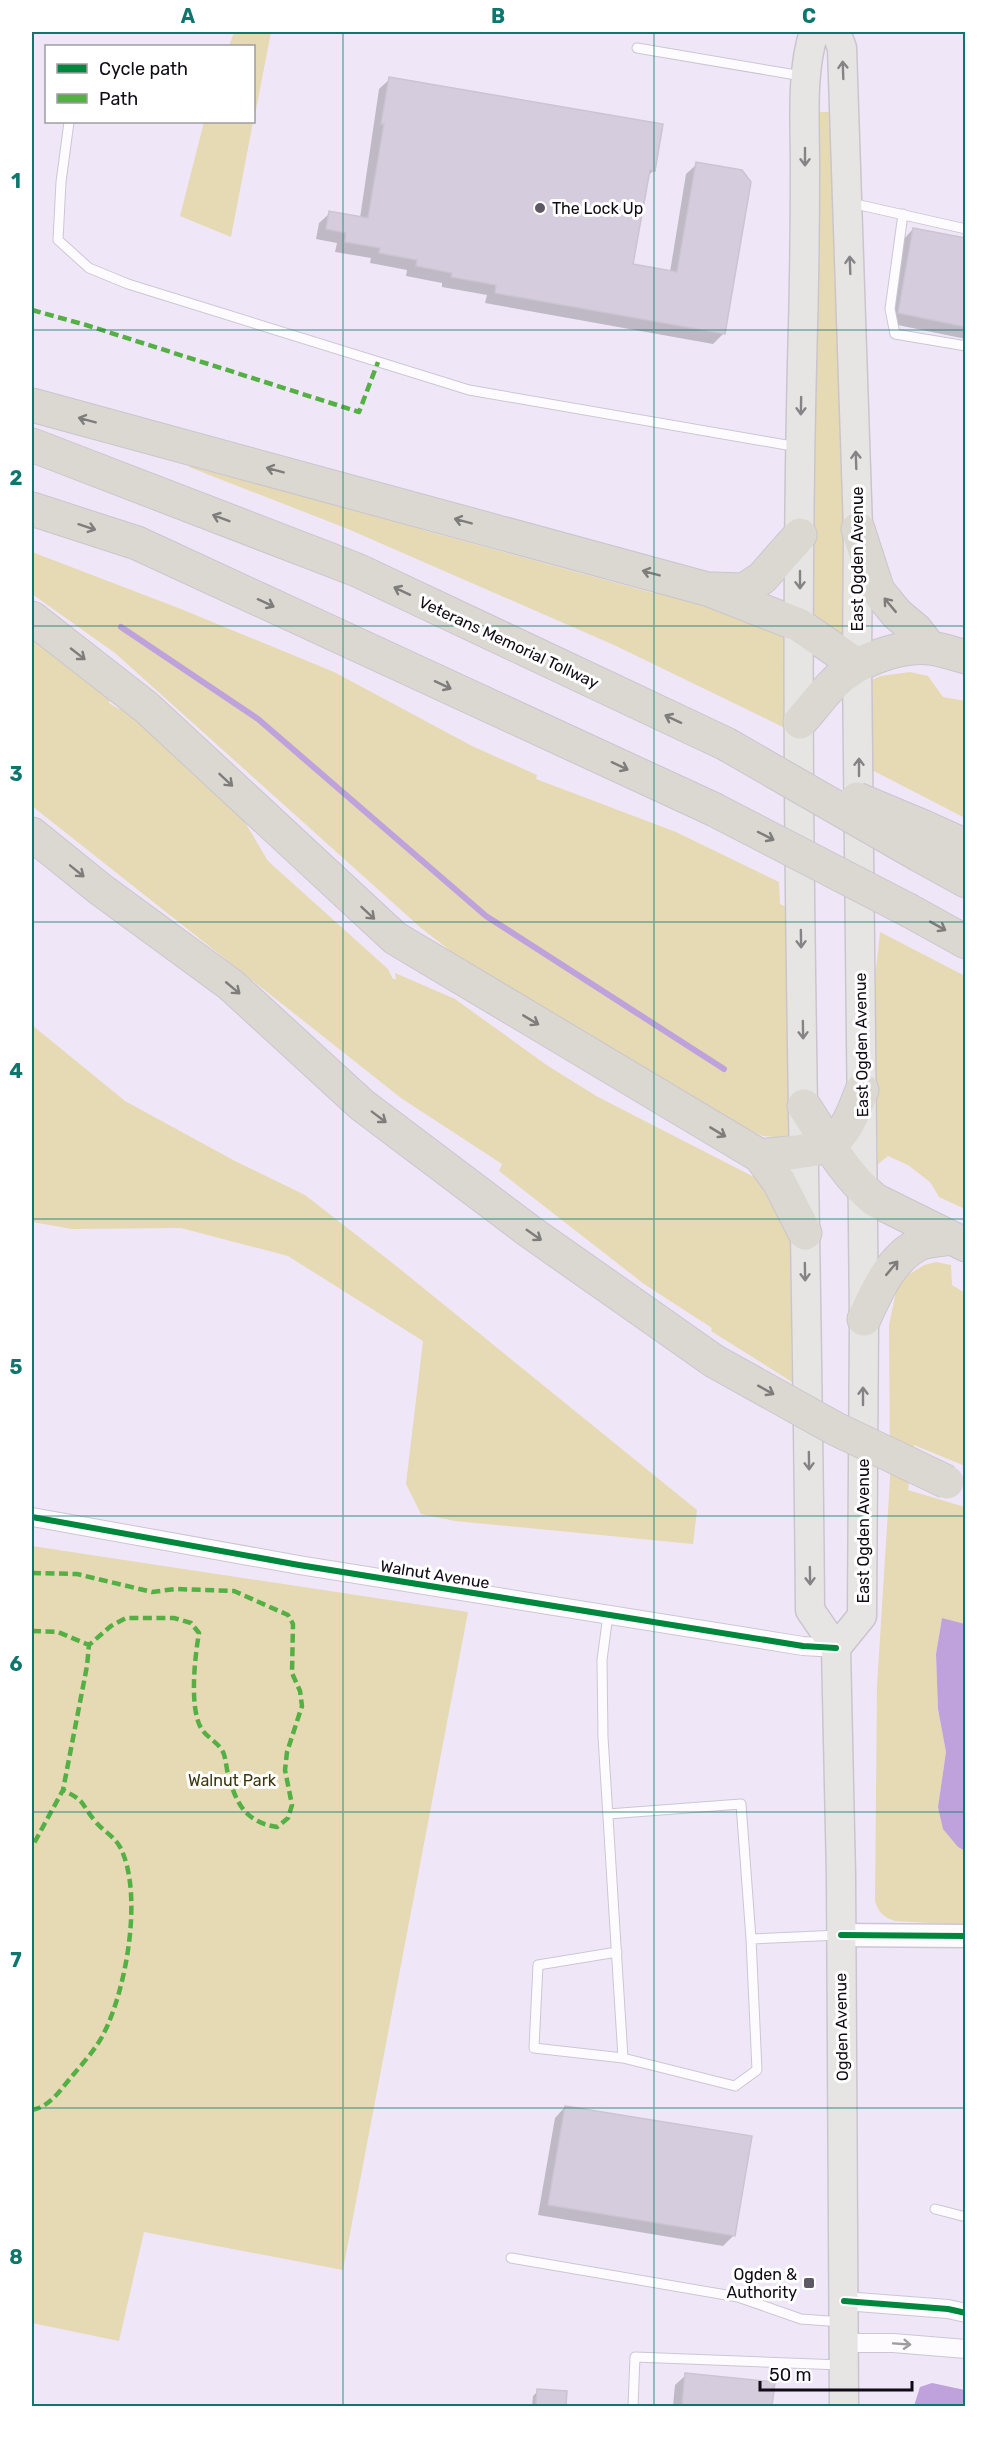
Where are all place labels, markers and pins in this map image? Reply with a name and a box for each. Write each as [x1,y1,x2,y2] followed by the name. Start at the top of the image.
[552,199,643,218] place label: The Lock Up
[533,201,547,215] marker: The Lock Up
[727,2265,797,2302] place label: Ogden & Authority
[802,2276,816,2290] marker: Ogden & Authority

